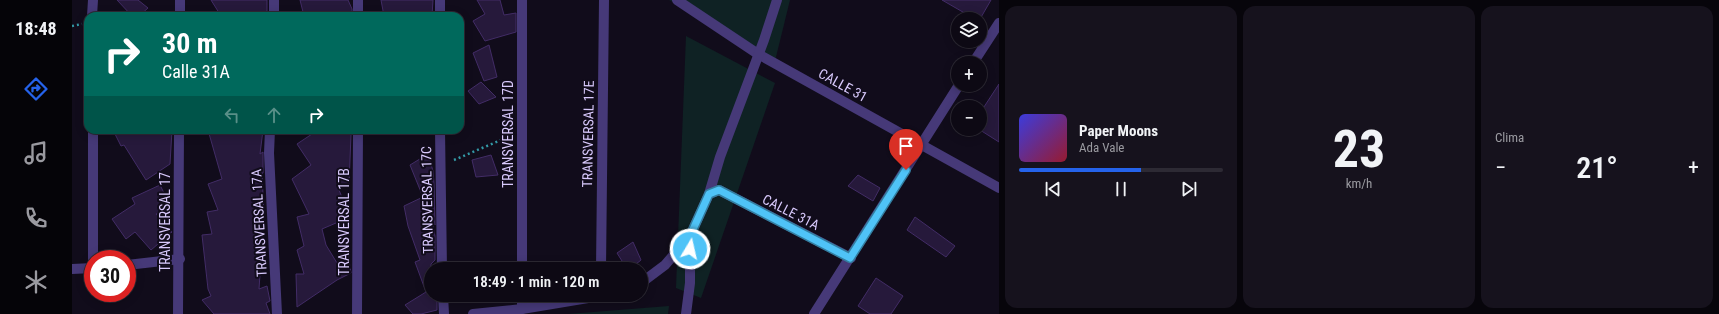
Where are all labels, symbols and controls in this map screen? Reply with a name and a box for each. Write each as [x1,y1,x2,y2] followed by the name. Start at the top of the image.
[951,12,987,136] map controls
[951,12,987,48] button: layers
[15,18,57,39] text: 18:48
[162,27,218,60] text: 30 m
[96,28,148,80] icon: right
[951,56,987,92] button: +
[162,61,230,82] text: Calle 31A
[816,65,870,105] street label: CALLE 31
[22,75,50,103] icon: directions
[500,80,516,188] street label: TRANSVERSAL 17D
[579,80,597,188] street label: TRANSVERSAL 17E
[951,100,987,136] button: −
[221,104,243,126] icon: left
[263,104,285,126] icon: ahead
[305,104,327,126] icon: right
[1333,119,1385,180] text: 23
[1079,122,1158,140] text: Paper Moons
[889,129,923,170] pin
[1495,130,1524,145] text: Clima
[895,135,917,157] icon: arrive
[22,139,50,167] icon: music
[1079,140,1124,155] text: Ada Vale
[418,146,436,254] street label: TRANSVERSAL 17C
[1576,150,1618,185] text: 21°
[1495,155,1506,180] text: −
[1688,155,1699,180] text: +
[336,168,352,276] street label: TRANSVERSAL 17B
[248,169,270,277] street label: TRANSVERSAL 17A
[157,172,173,272] street label: TRANSVERSAL 17
[1346,176,1372,191] text: km/h
[1042,178,1064,200] icon: previous
[1110,178,1132,200] icon: pause
[1178,178,1200,200] icon: next
[760,191,822,233] street label: CALLE 31A
[22,204,50,232] icon: phone
[669,228,711,270] position arrow
[84,250,136,302] speed limit sign: 30
[22,268,50,296] icon: climate
[473,273,599,291] text: 18:49 · 1 min · 120 m

